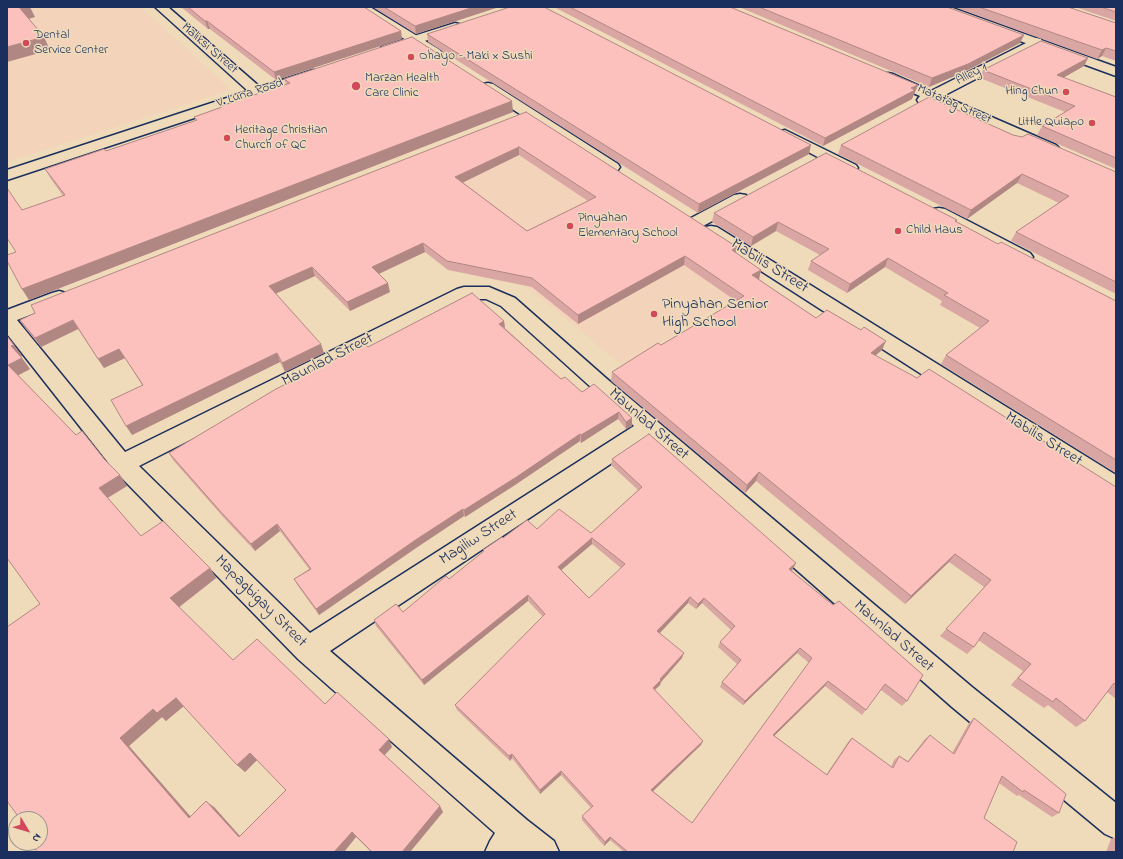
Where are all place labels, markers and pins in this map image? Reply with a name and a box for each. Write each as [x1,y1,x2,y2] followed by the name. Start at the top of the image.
[34,28,108,59] place label: Dental Service Center
[21,38,31,48] marker: Dental Service Center
[419,49,533,65] place label: Ohayo - Maki x Sushi
[406,52,416,62] marker: Ohayo - Maki x Sushi
[365,71,439,102] place label: Marzan Health Care Clinic
[350,80,362,92] marker: Marzan Health Care Clinic
[1005,84,1058,100] place label: Hing Chun
[1061,87,1071,97] marker: Hing Chun
[1018,115,1084,131] place label: Little Quiapo
[1087,118,1097,128] marker: Little Quiapo
[235,123,327,154] place label: Heritage Christian Church of QC
[222,133,232,143] marker: Heritage Christian Church of QC
[578,211,678,242] place label: Pinyahan Elementary School
[565,221,575,231] marker: Pinyahan Elementary School
[906,223,963,239] place label: Child Haus
[893,226,903,236] marker: Child Haus
[662,295,768,333] place label: Pinyahan Senior High School
[649,309,659,319] marker: Pinyahan Senior High School

